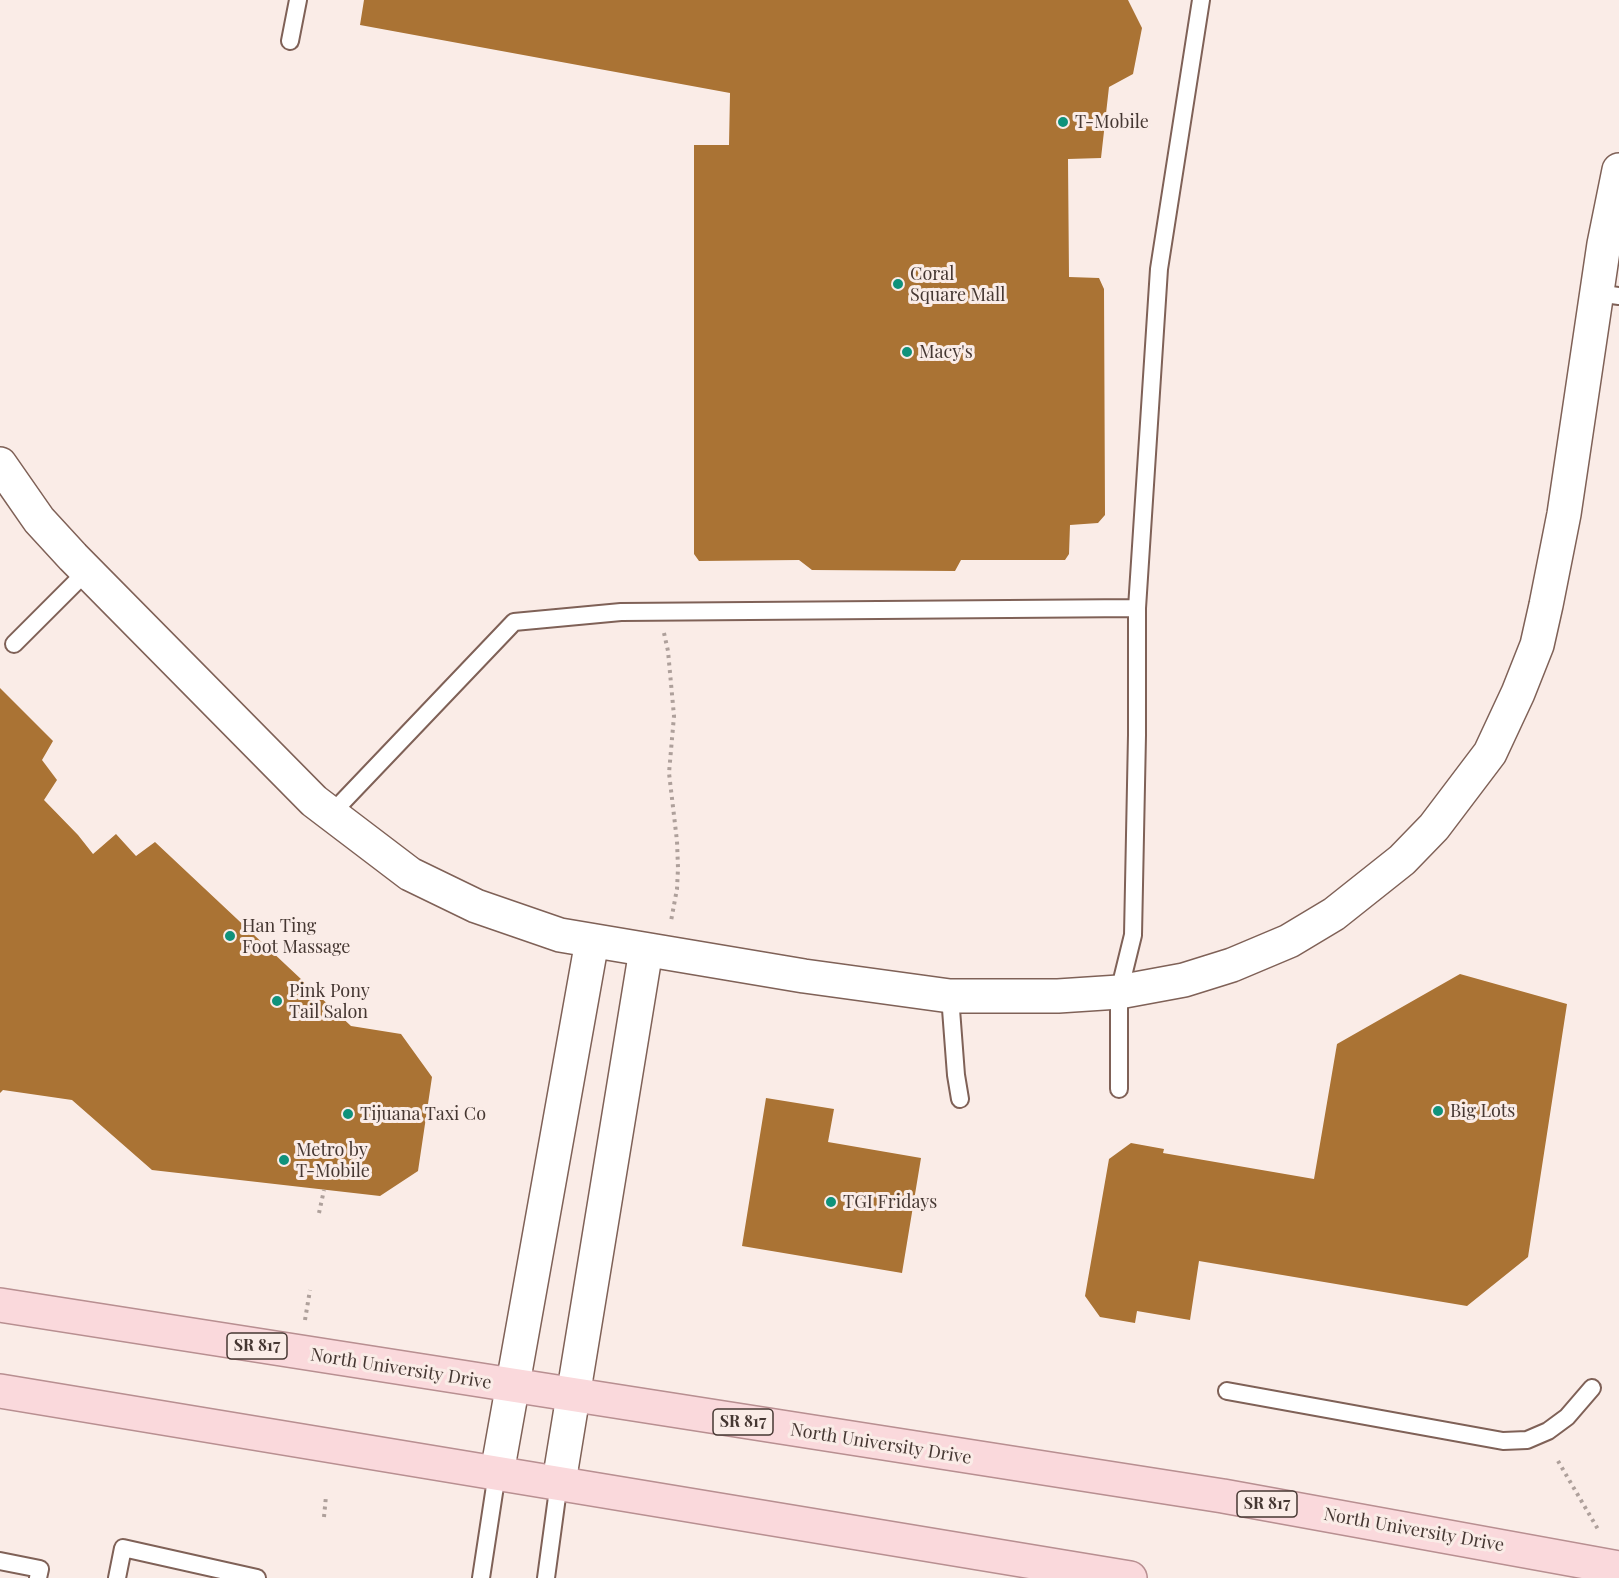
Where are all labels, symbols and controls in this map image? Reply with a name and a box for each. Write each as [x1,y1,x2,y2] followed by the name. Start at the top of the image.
[1075,111,1149,133] place label: T-Mobile
[1056,115,1070,129] marker: T-Mobile
[910,263,1005,306] place label: Coral Square Mall
[891,277,905,291] marker: Coral Square Mall
[919,341,973,363] place label: Macy's
[900,345,914,359] marker: Macy's
[242,915,350,958] place label: Han Ting Foot Massage
[223,929,237,943] marker: Han Ting Foot Massage
[289,980,370,1022] place label: Pink Pony Tail Salon
[270,994,284,1008] marker: Pink Pony Tail Salon
[1450,1100,1515,1122] place label: Big Lots
[360,1103,486,1125] place label: Tijuana Taxi Co
[1431,1104,1445,1118] marker: Big Lots
[341,1107,355,1121] marker: Tijuana Taxi Co
[296,1139,370,1182] place label: Metro by T-Mobile
[277,1153,291,1167] marker: Metro by T-Mobile
[843,1191,937,1213] place label: TGI Fridays
[824,1195,838,1209] marker: TGI Fridays
[227,1333,287,1359] road number: SR 817
[309,1344,493,1394] street label: North University Drive
[713,1409,773,1435] road number: SR 817
[789,1419,973,1469] street label: North University Drive
[1237,1491,1297,1517] road number: SR 817
[1322,1503,1506,1557] street label: North University Drive

